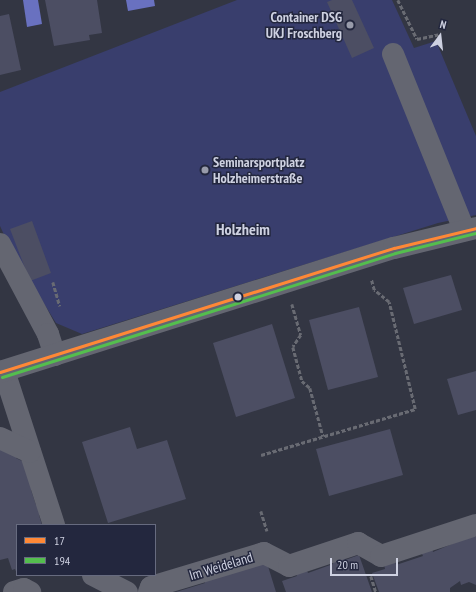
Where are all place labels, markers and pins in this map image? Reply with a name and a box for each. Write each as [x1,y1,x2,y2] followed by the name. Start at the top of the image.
[266,9,342,42] place label: Container DSG UKJ Froschberg
[345,20,355,30] marker: Container DSG UKJ Froschberg
[213,154,305,186] place label: Seminarsportplatz Holzheimerstraße
[200,165,210,175] marker: Seminarsportplatz Holzheimerstraße
[233,292,243,302] unlabelled marker

